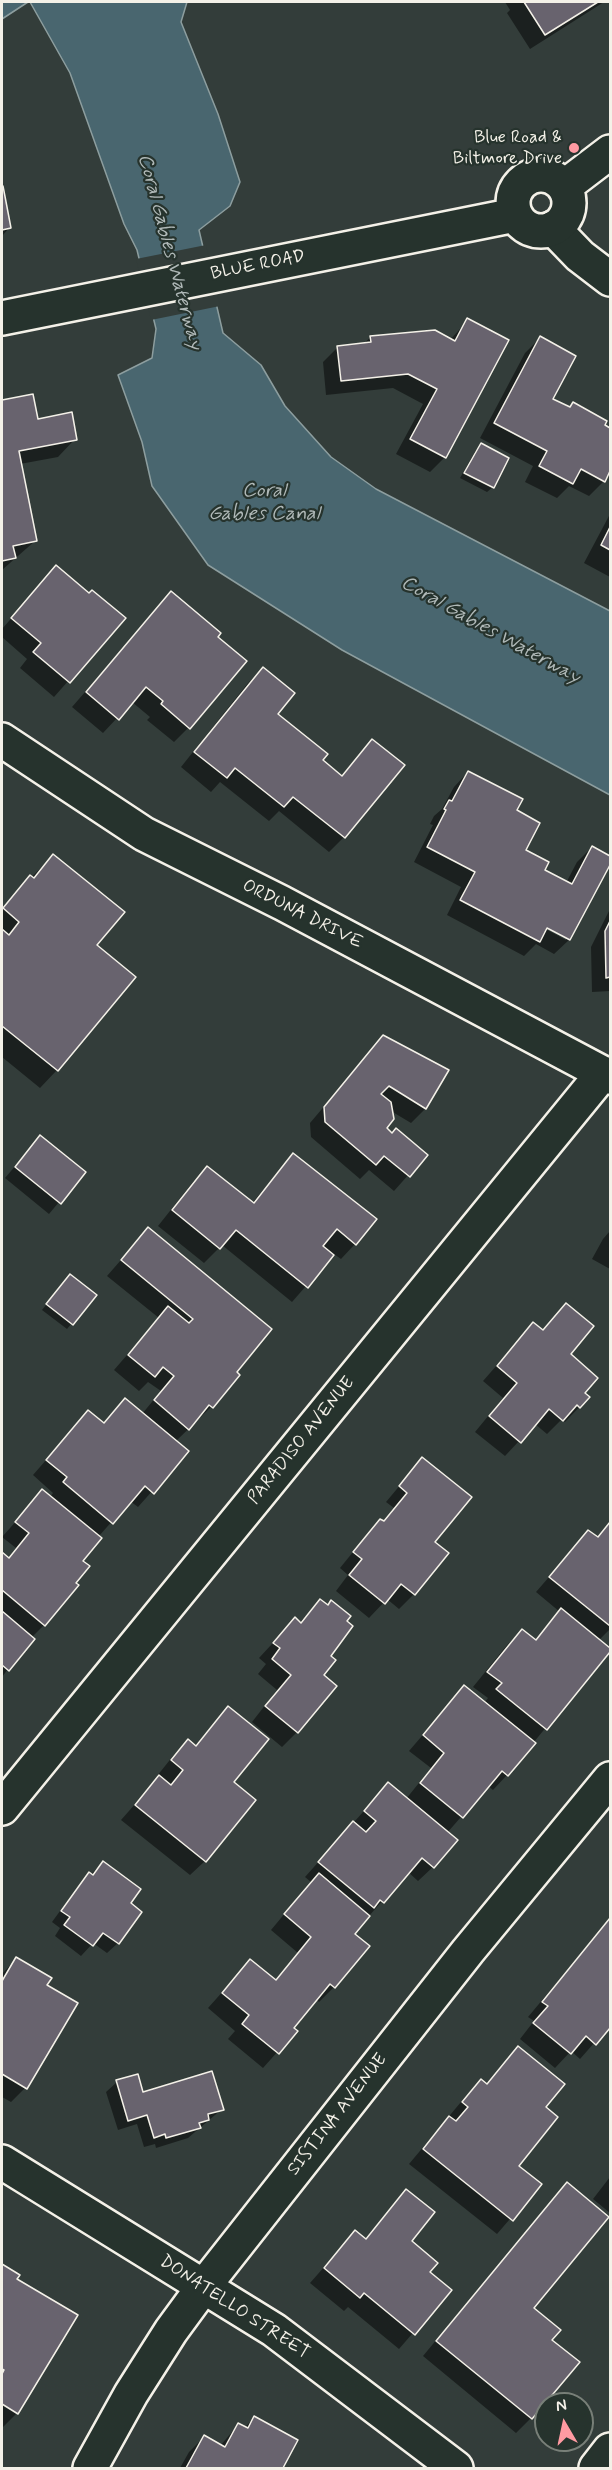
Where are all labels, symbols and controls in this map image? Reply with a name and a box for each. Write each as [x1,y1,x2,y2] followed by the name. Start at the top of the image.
[453,127,562,170] place label: Blue Road & Biltmore Drive
[567,141,581,155] marker: Blue Road & Biltmore Drive
[131,152,207,352] water label: Coral Gables Waterway
[209,246,307,286] street label: BLUE ROAD
[208,480,320,527] water label: Coral Gables Canal
[396,572,584,690] water label: Coral Gables Waterway
[238,875,366,955] street label: ORDUNA DRIVE
[244,1373,360,1509] street label: PARADISO AVENUE
[284,2050,392,2180] street label: SISTINA AVENUE
[155,2251,313,2365] street label: DONATELLO STREET
[534,2392,594,2452] north arrow
[555,2394,568,2417] text: N

